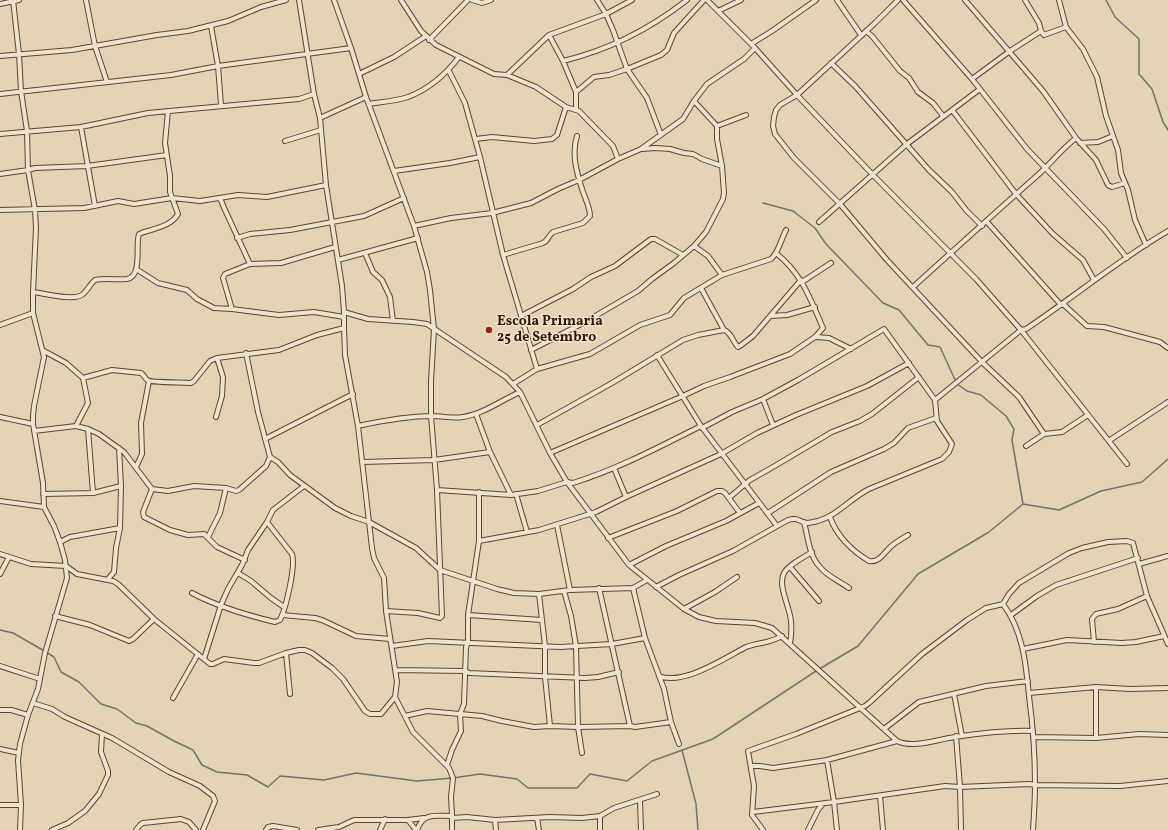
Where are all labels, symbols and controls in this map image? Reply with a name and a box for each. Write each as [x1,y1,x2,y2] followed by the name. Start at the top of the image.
[497,314,603,346] place label: Escola Primaria 25 de Setembro
[484,325,494,335] marker: Escola Primaria 25 de Setembro

